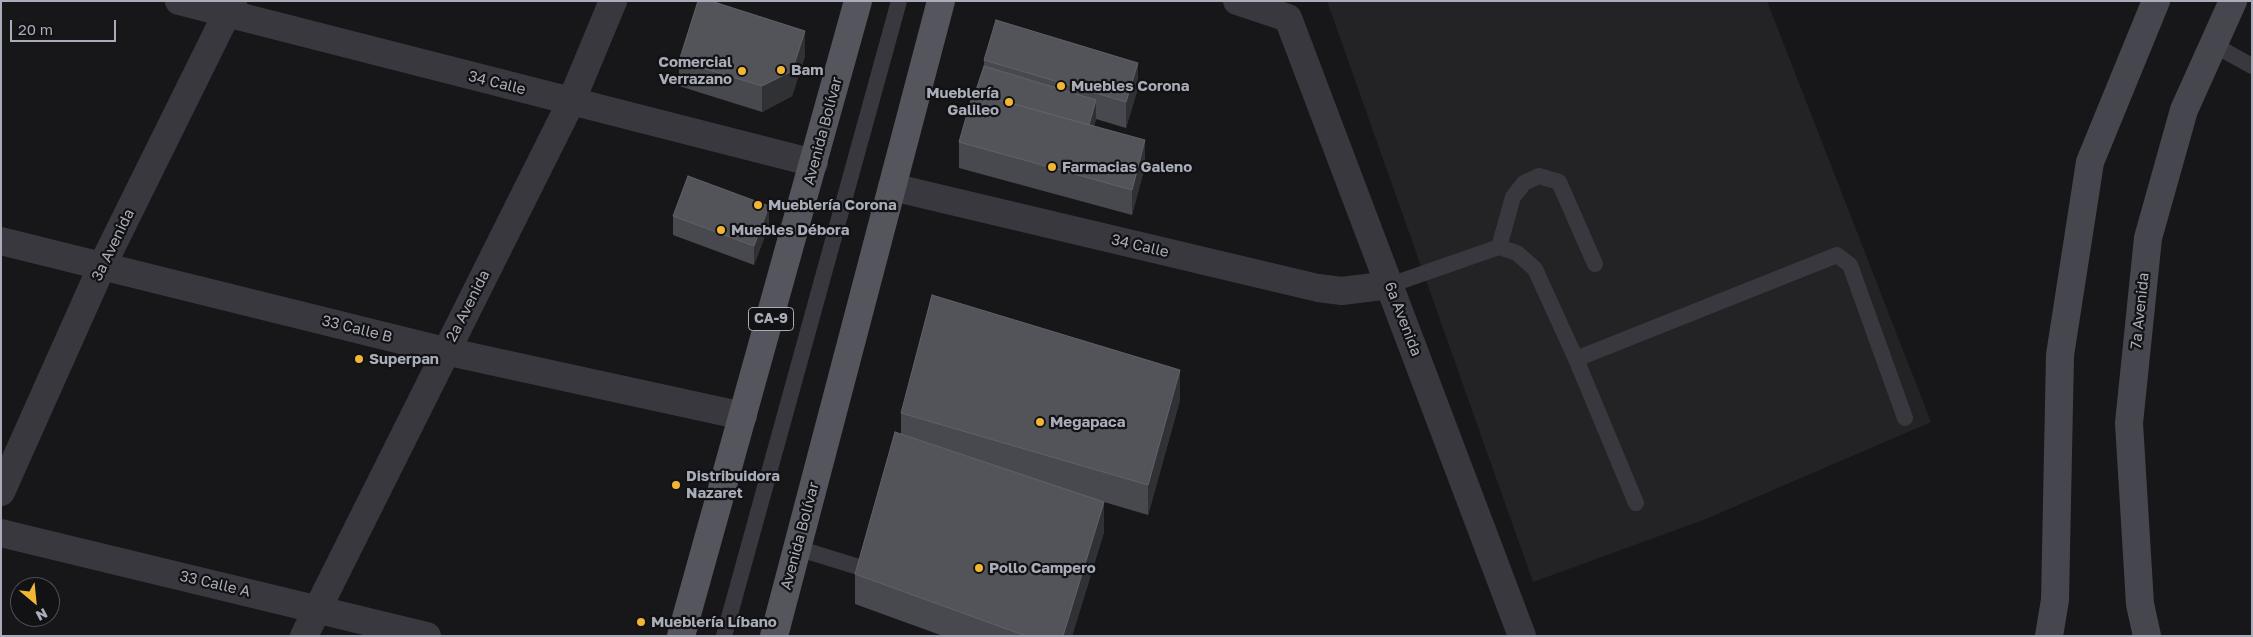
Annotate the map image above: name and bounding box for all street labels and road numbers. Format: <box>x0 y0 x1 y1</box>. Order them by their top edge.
street label: 34 Calle <box>466 67 528 99</box>
street label: Avenida Bolívar <box>800 75 846 187</box>
street label: 3a Avenida <box>88 206 138 284</box>
street label: 34 Calle <box>1109 231 1171 261</box>
street label: 2a Avenida <box>442 267 494 345</box>
street label: 7a Avenida <box>2127 272 2153 350</box>
street label: 6a Avenida <box>1381 279 1425 359</box>
road number: CA-9 <box>748 308 794 330</box>
street label: 33 Calle B <box>320 312 394 346</box>
street label: Avenida Bolívar <box>777 480 823 592</box>
street label: 33 Calle A <box>178 567 252 601</box>

